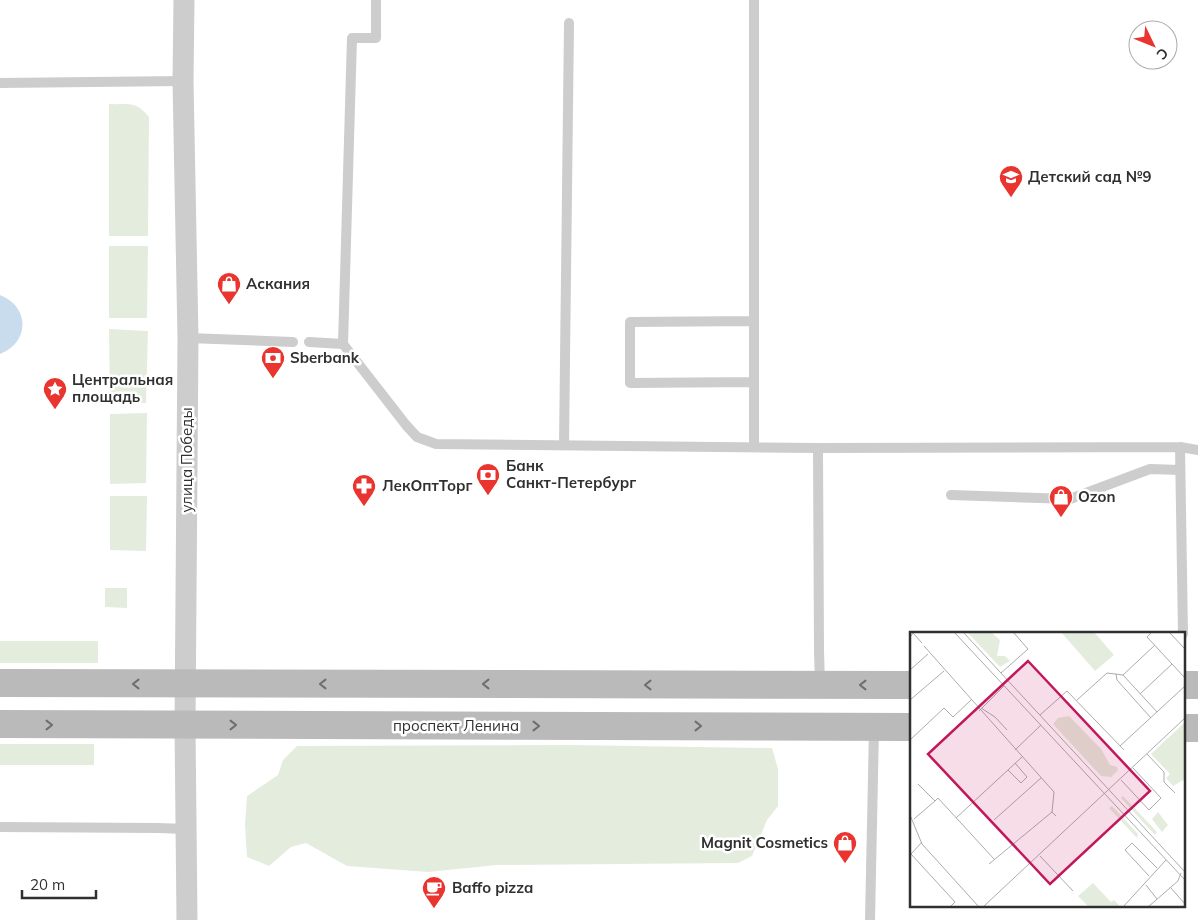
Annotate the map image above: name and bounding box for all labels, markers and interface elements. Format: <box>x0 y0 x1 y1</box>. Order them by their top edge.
north arrow <box>1128 20 1178 70</box>
text: С <box>1153 44 1172 64</box>
school or university icon: Детский сад №9 <box>998 164 1024 198</box>
place label: Детский сад №9 <box>1028 167 1151 186</box>
shop icon: Аскания <box>216 271 242 305</box>
place label: Аскания <box>246 274 310 293</box>
bank icon: Sberbank <box>260 345 286 379</box>
place label: Sberbank <box>290 348 360 367</box>
place label: Центральная площадь <box>72 370 173 406</box>
place icon: Центральная площадь <box>42 376 68 410</box>
street label: улица Победы <box>177 407 196 513</box>
place label: Банк Санкт-Петербург <box>506 456 636 492</box>
bank icon: Банк Санкт-Петербург <box>475 462 501 496</box>
pharmacy icon: ЛекОптТорг <box>351 473 377 507</box>
place label: ЛекОптТорг <box>382 476 473 495</box>
shop icon: Ozon <box>1048 484 1074 518</box>
place label: Ozon <box>1078 487 1115 506</box>
inset map <box>910 632 1186 908</box>
one-way arrow <box>132 679 140 689</box>
one-way arrow <box>319 679 326 689</box>
one-way arrow <box>481 679 489 689</box>
one-way arrow <box>644 680 652 690</box>
one-way arrow <box>859 680 866 690</box>
street label: проспект Ленина <box>393 716 519 735</box>
one-way arrow <box>45 719 53 730</box>
one-way arrow <box>230 720 238 730</box>
one-way arrow <box>532 721 540 731</box>
one-way arrow <box>695 721 703 731</box>
shop icon: Magnit Cosmetics <box>832 830 858 864</box>
place label: Magnit Cosmetics <box>701 833 828 852</box>
scale bar <box>22 868 96 900</box>
text: 20 m <box>30 875 65 894</box>
cafe icon: Baffo pizza <box>421 875 447 909</box>
place label: Baffo pizza <box>452 878 533 897</box>

